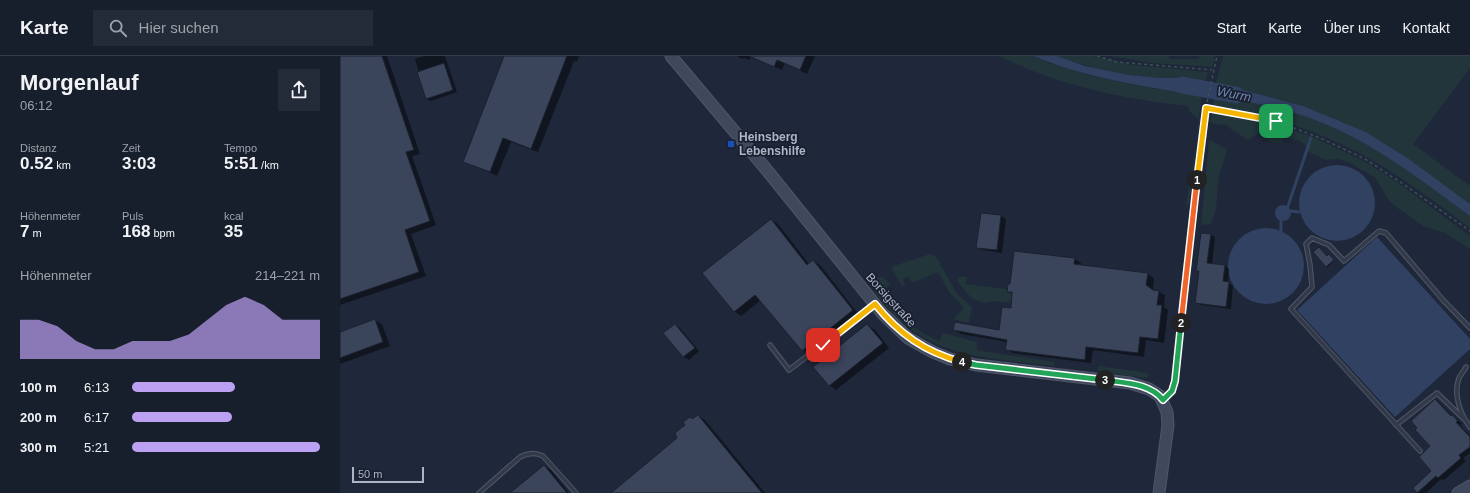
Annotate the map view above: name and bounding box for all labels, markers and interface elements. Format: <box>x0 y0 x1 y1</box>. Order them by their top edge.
search box <box>93 10 373 46</box>
text: Karte <box>20 17 69 38</box>
icon: search <box>107 17 129 39</box>
text: Hier suchen <box>139 19 219 36</box>
text: Start <box>1217 20 1246 36</box>
text: Karte <box>1268 20 1302 36</box>
text: Über uns <box>1324 20 1381 36</box>
text: Kontakt <box>1403 20 1450 36</box>
button: share <box>278 69 320 111</box>
text: Morgenlauf <box>20 70 139 95</box>
water label: Wurm <box>1216 83 1253 105</box>
text: 06:12 <box>20 98 53 113</box>
pin <box>1259 104 1293 138</box>
icon: arrive <box>1265 110 1287 132</box>
place label: Heinsberg Lebenshilfe <box>739 130 806 158</box>
marker: Heinsberg Lebenshilfe <box>726 139 736 149</box>
text: Distanz <box>20 142 57 154</box>
text: Zeit <box>122 142 140 154</box>
text: Tempo <box>224 142 257 154</box>
text: 0.52 <box>20 154 53 173</box>
text: 3:03 <box>122 154 156 173</box>
text: 5:51 <box>224 154 258 173</box>
text: km <box>53 159 71 171</box>
text: /km <box>258 159 279 171</box>
pin: 1 <box>1187 170 1207 190</box>
text: 1 <box>1194 174 1200 186</box>
text: Höhenmeter <box>20 210 81 222</box>
text: Puls <box>122 210 143 222</box>
text: kcal <box>224 210 244 222</box>
text: 7 <box>20 222 29 241</box>
text: 168 <box>122 222 150 241</box>
text: 35 <box>224 222 243 241</box>
text: m <box>29 227 42 239</box>
text: bpm <box>150 227 175 239</box>
text: Höhenmeter <box>20 268 92 283</box>
text: 214–221 m <box>255 268 320 283</box>
street label: Borsigstraße <box>863 270 919 330</box>
pin: 2 <box>1171 313 1191 333</box>
text: 2 <box>1178 317 1184 329</box>
pin <box>806 328 840 362</box>
icon: check <box>812 334 834 356</box>
pin: 4 <box>952 352 972 372</box>
text: 4 <box>959 356 965 368</box>
pin: 3 <box>1095 370 1115 390</box>
text: 3 <box>1102 374 1108 386</box>
text: 100 m <box>20 380 57 395</box>
text: 6:13 <box>84 380 109 395</box>
text: 200 m <box>20 410 57 425</box>
text: 6:17 <box>84 410 109 425</box>
text: 300 m <box>20 440 57 455</box>
text: 5:21 <box>84 440 109 455</box>
scale bar <box>352 465 424 484</box>
text: 50 m <box>358 468 382 480</box>

